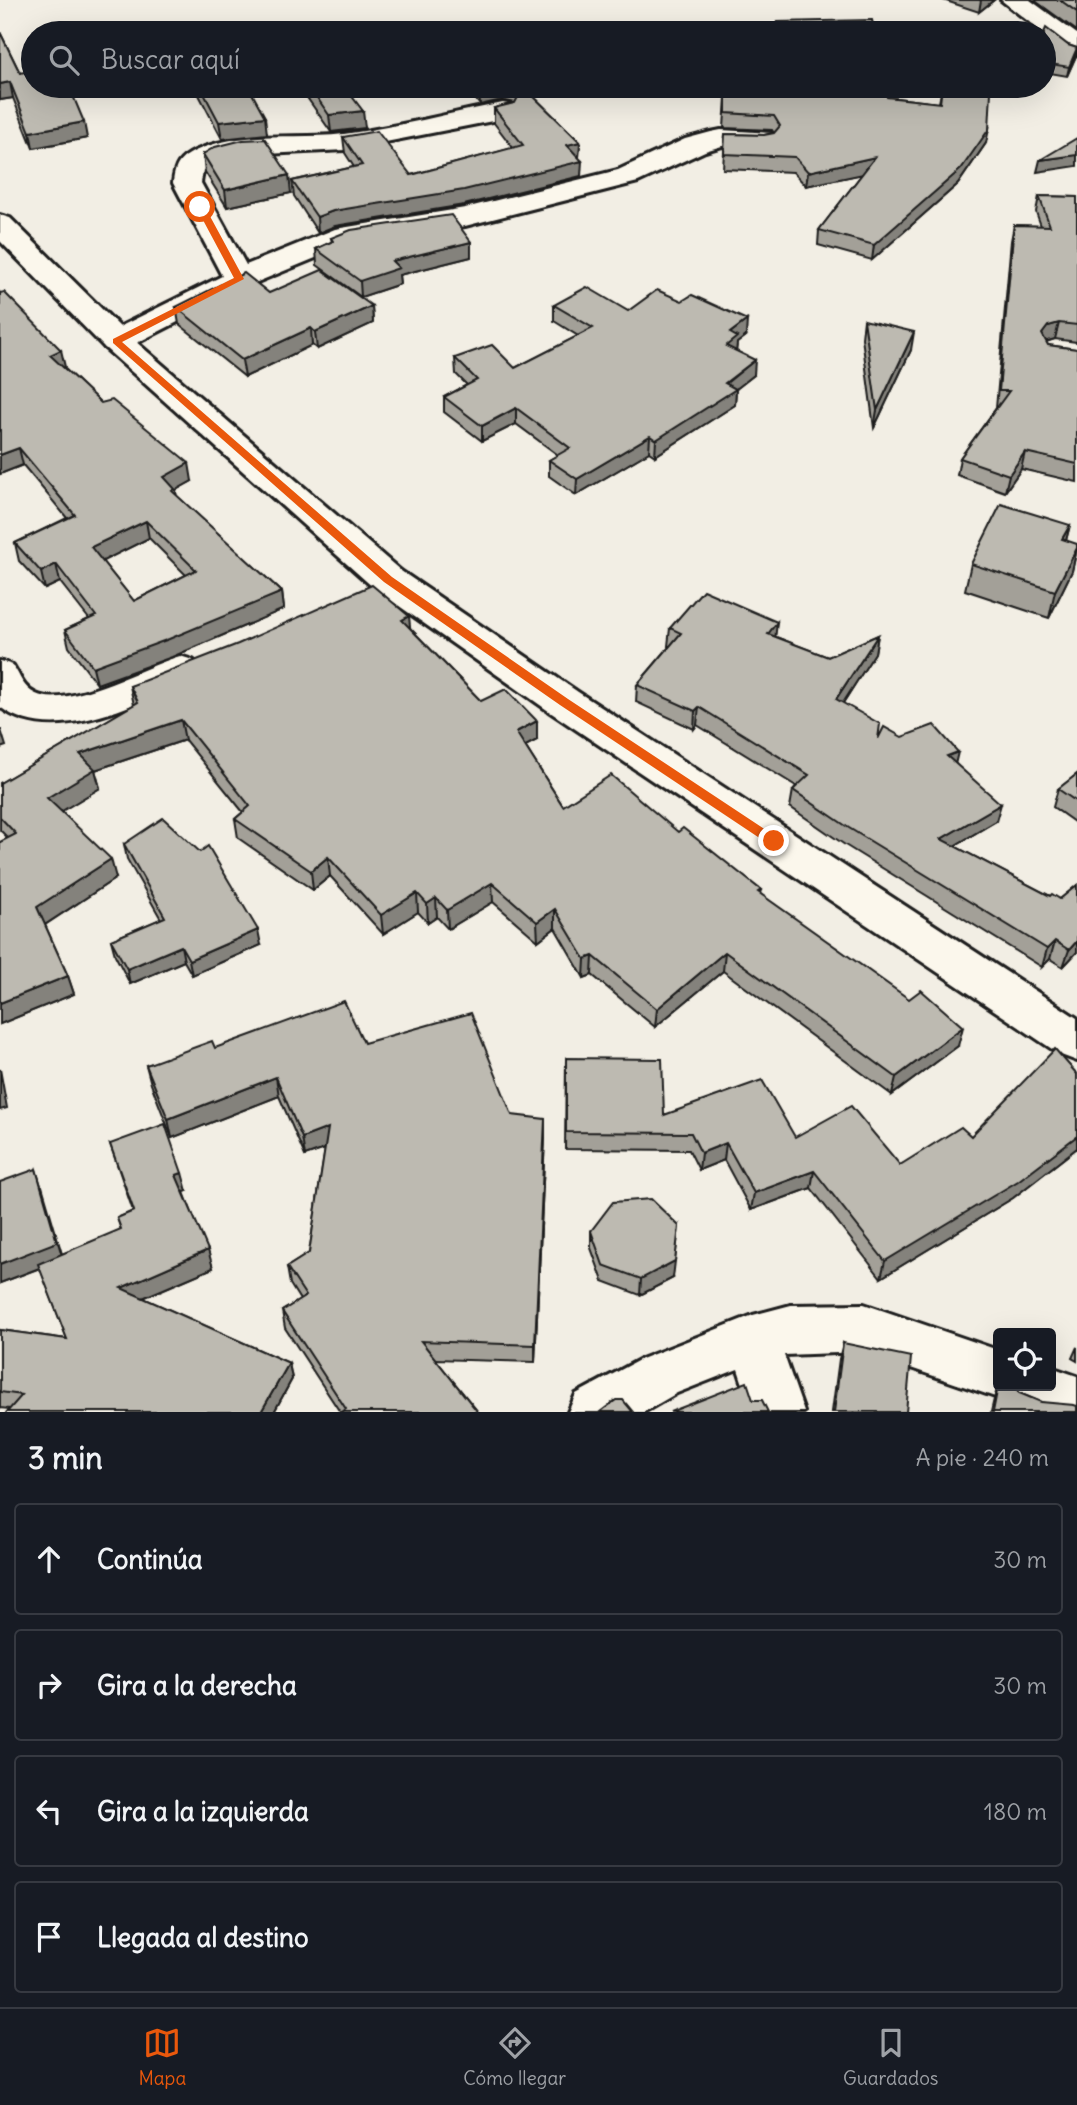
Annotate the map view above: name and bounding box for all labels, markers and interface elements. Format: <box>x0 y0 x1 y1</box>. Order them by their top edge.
search box <box>21 21 1056 98</box>
icon: search <box>45 41 83 79</box>
text: Buscar aquí <box>101 43 240 76</box>
route start <box>184 191 215 222</box>
route end <box>758 825 789 856</box>
map controls <box>993 1328 1056 1391</box>
button: locate <box>993 1328 1056 1391</box>
text: 3 min <box>28 1439 103 1477</box>
text: A pie · 240 m <box>916 1443 1049 1472</box>
icon: ahead <box>30 1540 68 1578</box>
text: Continúa <box>97 1543 203 1576</box>
text: 30 m <box>993 1545 1047 1574</box>
icon: right <box>30 1666 68 1704</box>
text: Gira a la derecha <box>97 1669 297 1702</box>
text: 30 m <box>993 1671 1047 1700</box>
icon: left <box>30 1792 68 1830</box>
text: Gira a la izquierda <box>97 1795 309 1828</box>
text: 180 m <box>984 1797 1047 1826</box>
icon: arrive <box>30 1918 68 1956</box>
text: Llegada al destino <box>97 1921 309 1954</box>
tab: Mapa <box>138 2024 186 2090</box>
tab: Cómo llegar <box>463 2024 566 2090</box>
tab: Guardados <box>843 2024 939 2090</box>

